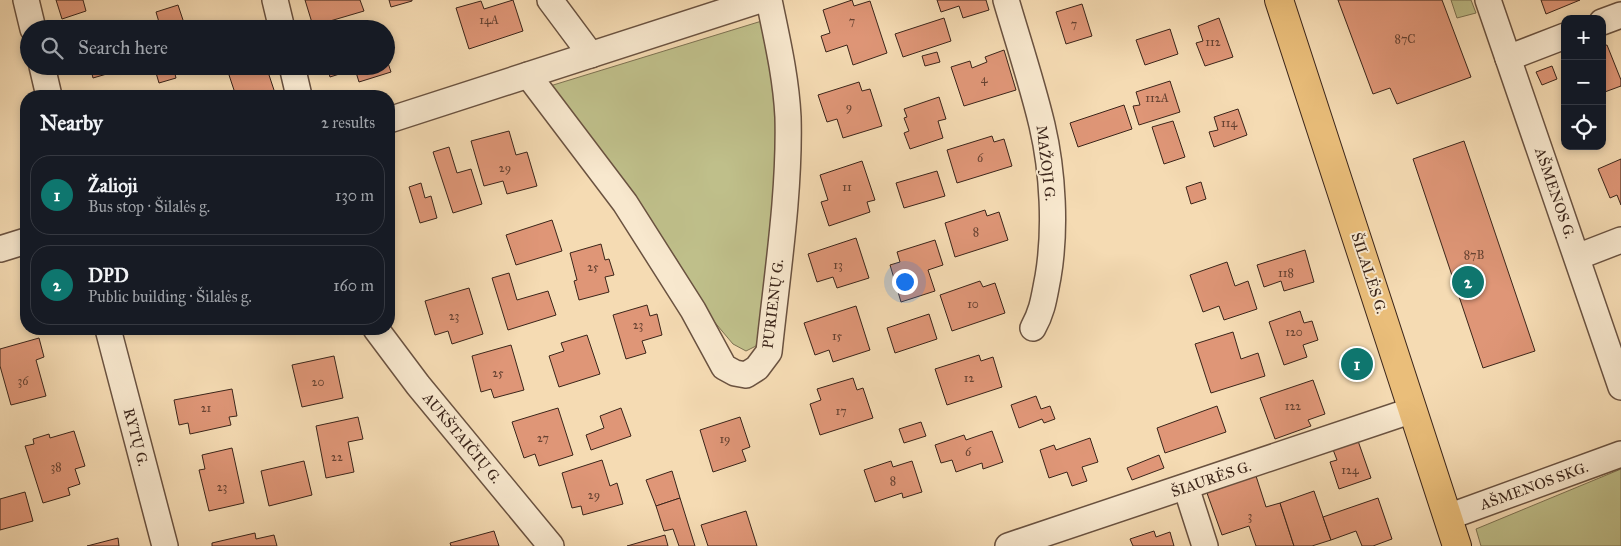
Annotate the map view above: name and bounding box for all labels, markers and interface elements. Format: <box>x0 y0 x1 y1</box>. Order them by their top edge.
house number: 14A <box>479 13 499 27</box>
house number: 7 <box>849 14 855 28</box>
map controls <box>1561 15 1606 150</box>
button: + <box>1561 15 1606 60</box>
house number: 7 <box>1071 17 1077 31</box>
search box <box>20 20 395 75</box>
house number: 87C <box>1395 32 1415 46</box>
icon: search <box>38 34 66 62</box>
house number: 112 <box>1205 35 1221 49</box>
text: Search here <box>78 36 168 59</box>
button: − <box>1561 60 1606 105</box>
house number: 4 <box>981 72 988 86</box>
house number: 112A <box>1145 91 1169 105</box>
house number: 9 <box>846 100 852 114</box>
button: locate <box>1561 105 1606 150</box>
text: Nearby <box>40 110 103 136</box>
text: 2 results <box>321 113 375 132</box>
house number: 114 <box>1221 116 1237 130</box>
street label: MAŽOJI G. <box>1031 124 1061 202</box>
street label: AŠMENOS G. <box>1531 144 1580 241</box>
house number: 6 <box>977 151 984 165</box>
house number: 29 <box>499 161 511 175</box>
text: Žalioji <box>88 174 138 197</box>
house number: 11 <box>842 180 852 194</box>
text: 1 <box>54 186 60 205</box>
text: 130 m <box>335 186 374 205</box>
text: Bus stop · Šilalės g. <box>88 197 210 216</box>
house number: 8 <box>973 225 979 239</box>
street label: ŠILALĖS G. <box>1347 230 1392 316</box>
house number: 87B <box>1464 248 1484 262</box>
street label: PURIENŲ G. <box>759 258 787 350</box>
house number: 13 <box>833 258 843 272</box>
house number: 25 <box>587 260 599 274</box>
pin: 2 <box>1452 263 1484 301</box>
text: DPD <box>88 264 129 287</box>
house number: 118 <box>1278 266 1294 280</box>
your location <box>892 269 918 295</box>
text: 2 <box>53 276 61 295</box>
text: 160 m <box>333 276 374 295</box>
text: Public building · Šilalės g. <box>88 287 252 306</box>
house number: 10 <box>967 297 979 311</box>
house number: 23 <box>449 309 460 323</box>
house number: 23 <box>633 318 644 332</box>
house number: 120 <box>1285 325 1303 339</box>
house number: 15 <box>832 329 843 343</box>
pin: 1 <box>1341 345 1373 383</box>
house number: 25 <box>492 366 504 380</box>
house number: 12 <box>964 371 974 385</box>
house number: 36 <box>18 374 29 388</box>
house number: 20 <box>312 375 324 389</box>
street label: AUKŠTAIČIŲ G. <box>418 388 506 487</box>
house number: 122 <box>1285 399 1301 413</box>
house number: 21 <box>201 401 212 415</box>
house number: 17 <box>835 404 847 418</box>
street label: RYTŲ G. <box>120 406 152 468</box>
house number: 27 <box>537 431 549 445</box>
house number: 19 <box>719 432 731 446</box>
house number: 6 <box>965 445 972 459</box>
house number: 22 <box>331 450 343 464</box>
street label: ŠIAURĖS G. <box>1168 456 1253 501</box>
street label: AŠMENOS SKG. <box>1476 457 1590 514</box>
house number: 38 <box>50 460 62 474</box>
house number: 124 <box>1341 463 1359 477</box>
house number: 8 <box>890 474 896 488</box>
house number: 23 <box>217 480 228 494</box>
house number: 29 <box>588 488 600 502</box>
house number: 3 <box>1248 509 1253 523</box>

